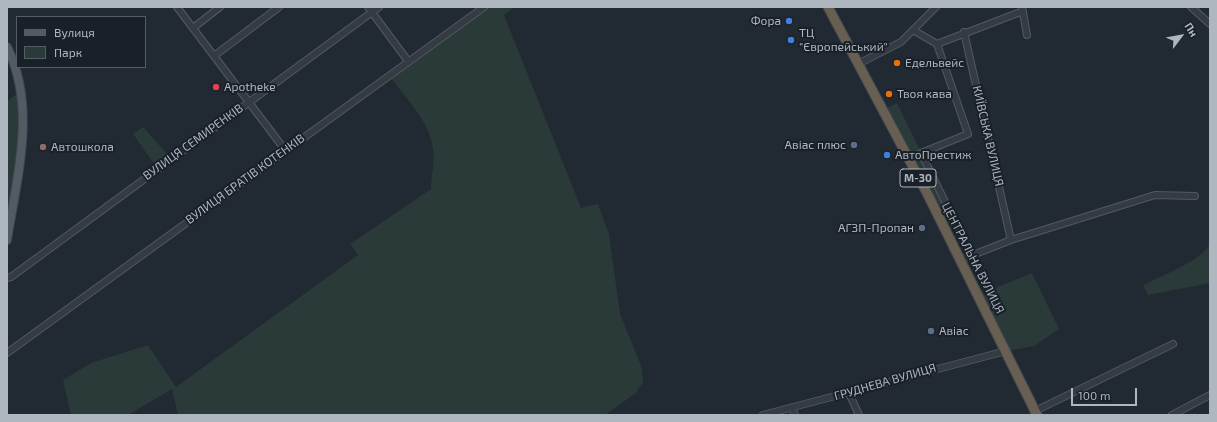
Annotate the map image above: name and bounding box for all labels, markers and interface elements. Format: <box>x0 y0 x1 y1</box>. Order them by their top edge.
place label: Фора <box>751 14 781 28</box>
legend <box>16 16 146 68</box>
marker: Фора <box>784 16 794 26</box>
north arrow <box>1161 16 1201 56</box>
text: Пн <box>1182 20 1201 39</box>
text: Вулиця <box>54 25 95 39</box>
place label: ТЦ "Європейський" <box>799 26 888 54</box>
marker: ТЦ "Європейський" <box>786 35 796 45</box>
text: Парк <box>54 45 82 59</box>
place label: Едельвейс <box>905 56 964 70</box>
marker: Едельвейс <box>892 58 902 68</box>
place label: Apotheke <box>224 80 276 94</box>
marker: Apotheke <box>211 82 221 92</box>
street label: КИЇВСЬКА ВУЛИЦЯ <box>969 84 1007 188</box>
place label: Твоя кава <box>897 87 952 101</box>
marker: Твоя кава <box>884 89 894 99</box>
street label: ВУЛИЦЯ СЕМИРЕНКІВ <box>140 101 246 183</box>
street label: ВУЛИЦЯ БРАТІВ КОТЕНКІВ <box>183 131 307 227</box>
place label: Авіас плюс <box>785 138 846 152</box>
place label: Автошкола <box>51 140 114 154</box>
marker: Авіас плюс <box>849 140 859 150</box>
marker: Автошкола <box>38 142 48 152</box>
place label: АвтоПрестиж <box>895 148 971 162</box>
marker: АвтоПрестиж <box>882 150 892 160</box>
road number: М-30 <box>900 169 936 187</box>
street label: ЦЕНТРАЛЬНА ВУЛИЦЯ <box>939 200 1007 316</box>
place label: АГЗП-Пропан <box>838 221 914 235</box>
marker: АГЗП-Пропан <box>917 223 927 233</box>
place label: Авіас <box>939 324 969 338</box>
marker: Авіас <box>926 326 936 336</box>
street label: ГРУДНЕВА ВУЛИЦЯ <box>832 361 938 403</box>
scale bar <box>1073 380 1139 406</box>
text: 100 m <box>1078 388 1110 402</box>

